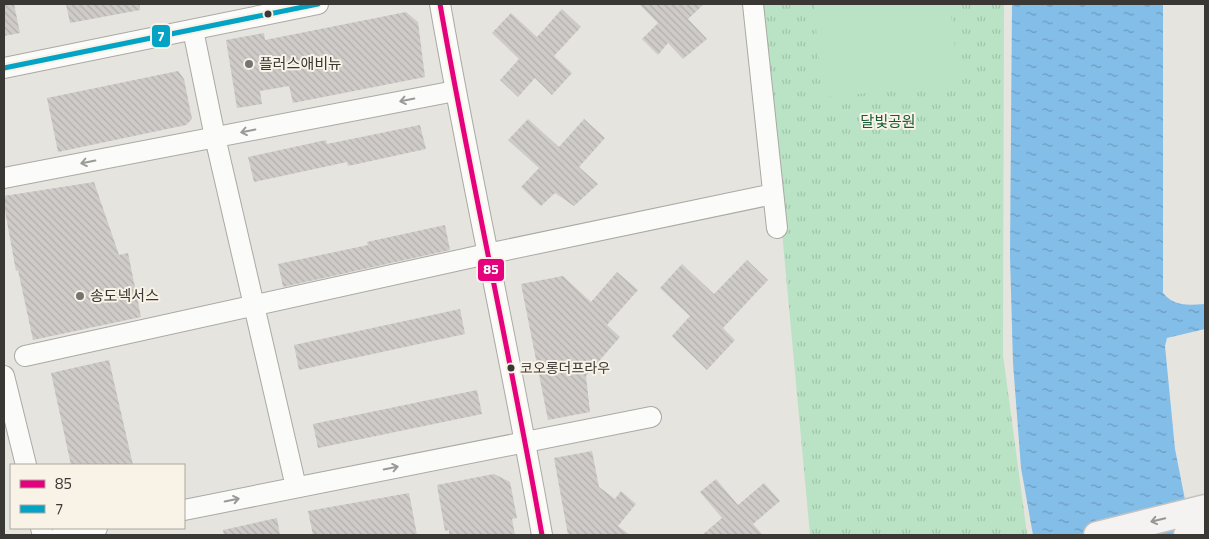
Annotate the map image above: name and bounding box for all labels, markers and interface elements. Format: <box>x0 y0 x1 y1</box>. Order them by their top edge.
unlabelled marker <box>263 9 273 19</box>
line badge: 7 <box>151 24 171 48</box>
text: 7 <box>157 25 165 46</box>
place label: 플러스애비뉴 <box>259 52 342 75</box>
marker: 플러스애비뉴 <box>243 58 255 70</box>
one-way arrow <box>400 95 416 105</box>
park label: 달빛공원 <box>860 110 916 133</box>
one-way arrow <box>240 126 256 136</box>
one-way arrow <box>81 157 97 167</box>
line badge: 85 <box>477 258 505 282</box>
text: 85 <box>483 258 499 279</box>
place label: 송도넥서스 <box>90 284 159 307</box>
marker: 송도넥서스 <box>74 290 86 302</box>
place label: 코오롱더프라우 <box>520 357 610 378</box>
marker: 코오롱더프라우 <box>506 363 516 373</box>
one-way arrow <box>382 463 398 472</box>
legend <box>10 464 185 529</box>
text: 85 <box>55 472 72 495</box>
one-way arrow <box>223 495 239 504</box>
text: 7 <box>55 497 63 520</box>
one-way arrow <box>1150 516 1166 525</box>

